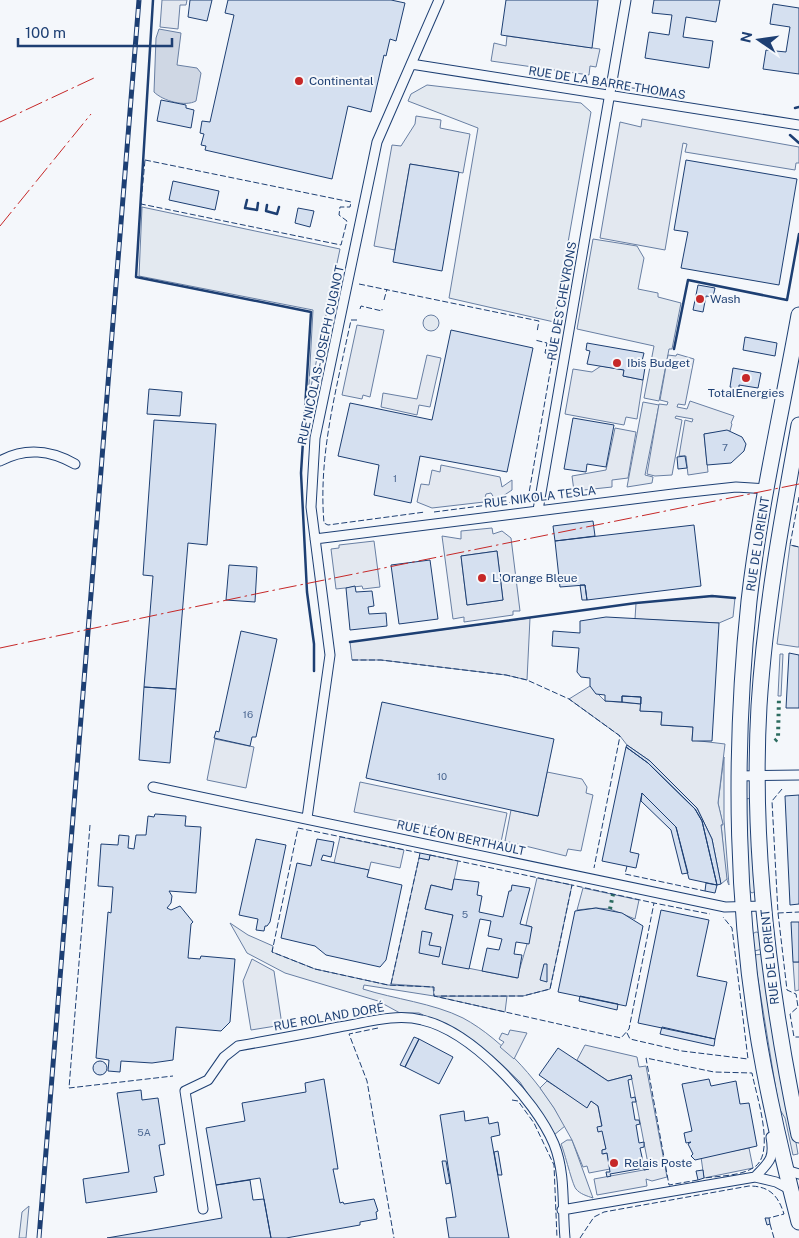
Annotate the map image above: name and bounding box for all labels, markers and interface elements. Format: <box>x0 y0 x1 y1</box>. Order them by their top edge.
scale bar <box>18 15 171 47</box>
north arrow <box>734 15 784 65</box>
text: 100 m <box>25 24 66 41</box>
text: N <box>737 30 755 44</box>
street label: RUE DE LA BARRE-THOMAS <box>527 64 687 102</box>
place label: Continental <box>309 74 374 88</box>
marker: Continental <box>293 75 305 87</box>
street label: RUE DES CHEVRONS <box>545 241 579 361</box>
street label: RUE NICOLAS-JOSEPH CUGNOT <box>295 264 347 446</box>
place label: Wash <box>710 292 741 306</box>
marker: Wash <box>694 293 706 305</box>
place label: Ibis Budget <box>627 356 690 370</box>
marker: Ibis Budget <box>611 357 623 369</box>
marker: TotalEnergies <box>740 372 752 384</box>
place label: TotalEnergies <box>708 386 784 400</box>
house number: 7 <box>722 441 728 453</box>
house number: 1 <box>393 472 397 484</box>
street label: RUE NIKOLA TESLA <box>483 483 597 511</box>
street label: RUE DE LORIENT <box>744 495 772 593</box>
place label: L'Orange Bleue <box>492 571 578 585</box>
marker: L'Orange Bleue <box>476 572 488 584</box>
house number: 16 <box>243 708 253 720</box>
house number: 10 <box>437 770 447 782</box>
street label: RUE LÉON BERTHAULT <box>395 818 527 858</box>
house number: 5 <box>462 908 468 920</box>
street label: RUE DE LORIENT <box>758 909 782 1005</box>
street label: RUE ROLAND DORÉ <box>273 1000 385 1034</box>
house number: 5A <box>137 1126 151 1138</box>
place label: Relais Poste <box>624 1156 693 1170</box>
marker: Relais Poste <box>608 1157 620 1169</box>

